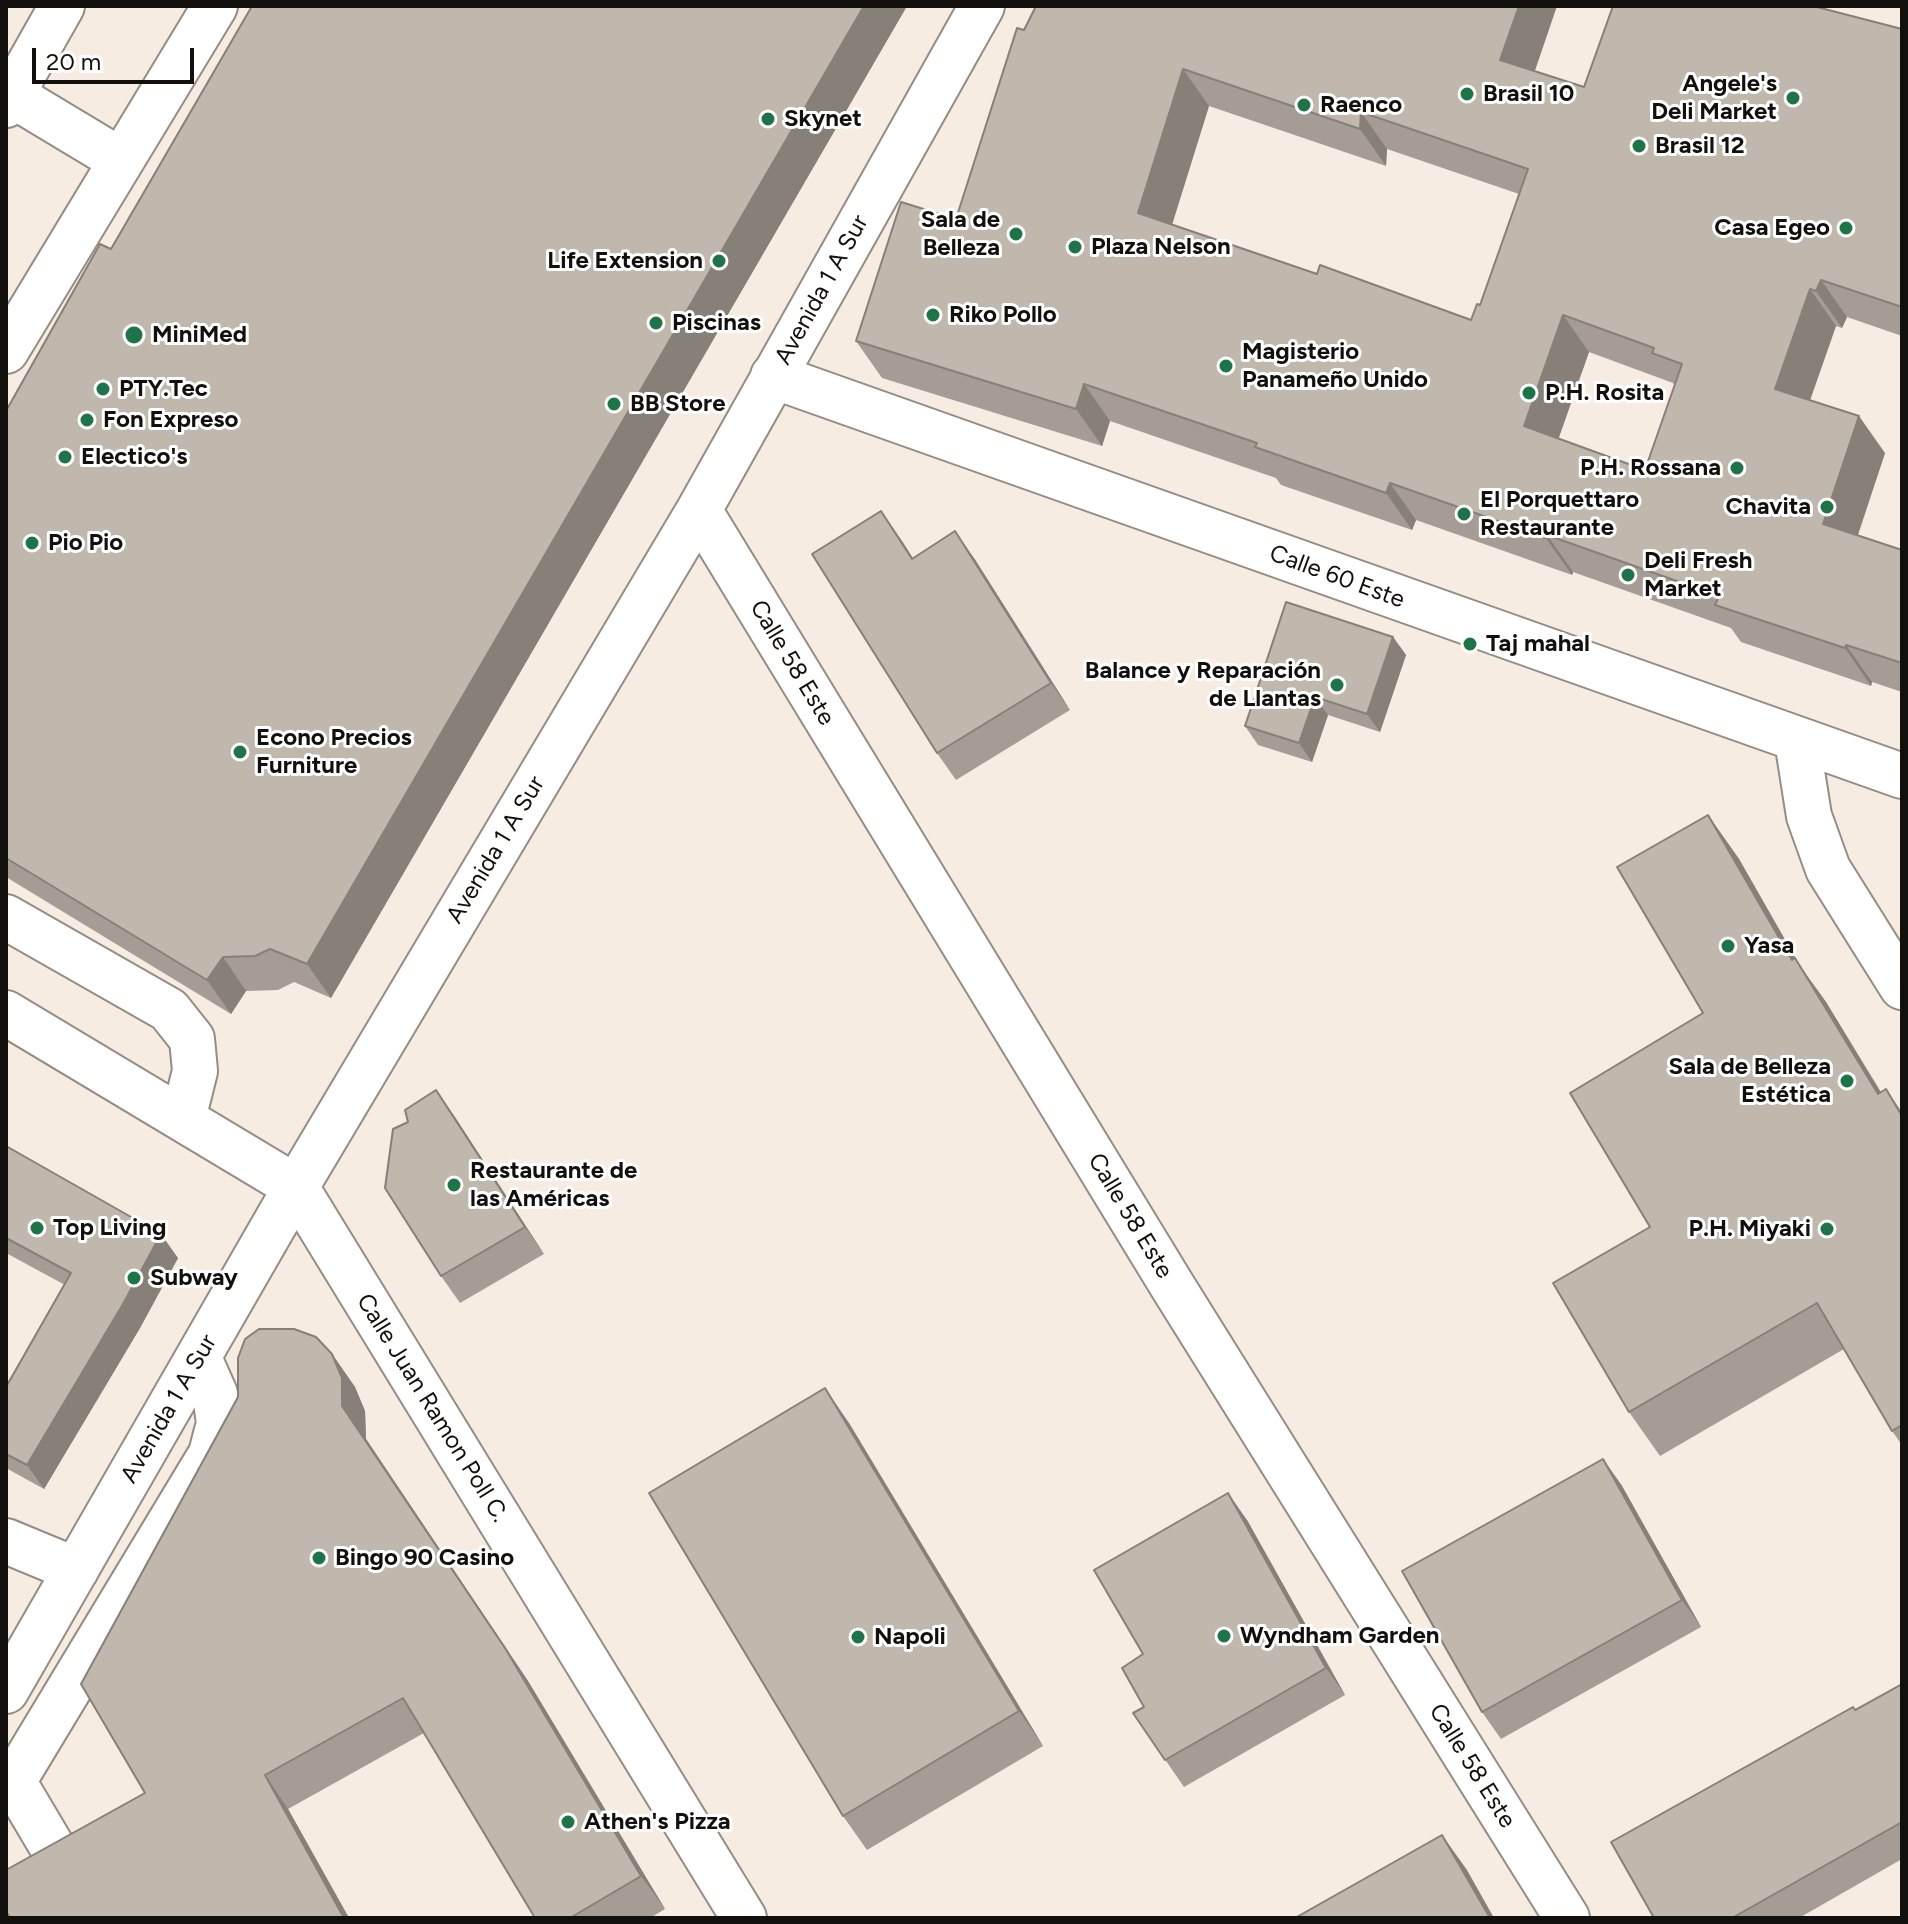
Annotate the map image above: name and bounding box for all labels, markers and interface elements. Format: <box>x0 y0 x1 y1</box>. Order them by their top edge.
scale bar <box>36 32 198 82</box>
text: 20 m <box>46 47 101 76</box>
place label: Angele's Deli Market <box>1651 70 1777 126</box>
place label: Brasil 10 <box>1483 80 1574 108</box>
marker: Brasil 10 <box>1458 85 1476 103</box>
marker: Angele's Deli Market <box>1784 89 1802 107</box>
place label: Raenco <box>1320 91 1402 119</box>
marker: Raenco <box>1295 96 1313 114</box>
place label: Skynet <box>784 105 862 133</box>
marker: Skynet <box>759 110 777 128</box>
place label: Brasil 12 <box>1655 132 1745 160</box>
marker: Brasil 12 <box>1630 137 1648 155</box>
place label: Sala de Belleza <box>921 206 1000 262</box>
street label: Avenida 1 A Sur <box>769 210 875 370</box>
place label: Casa Egeo <box>1714 214 1830 242</box>
marker: Casa Egeo <box>1837 219 1855 237</box>
marker: Sala de Belleza <box>1007 225 1025 243</box>
place label: Plaza Nelson <box>1091 233 1231 261</box>
marker: Plaza Nelson <box>1066 238 1084 256</box>
place label: Life Extension <box>547 247 703 275</box>
marker: Life Extension <box>710 252 728 270</box>
place label: Riko Pollo <box>949 301 1057 329</box>
marker: Riko Pollo <box>924 306 942 324</box>
place label: Piscinas <box>672 309 761 337</box>
marker: Piscinas <box>647 314 665 332</box>
place label: MiniMed <box>152 321 247 349</box>
marker: MiniMed <box>123 324 145 346</box>
place label: Magisterio Panameño Unido <box>1242 338 1428 394</box>
marker: Magisterio Panameño Unido <box>1217 357 1235 375</box>
place label: PTY.Tec <box>119 375 208 403</box>
place label: P.H. Rosita <box>1545 379 1664 407</box>
marker: PTY.Tec <box>94 380 112 398</box>
marker: P.H. Rosita <box>1520 384 1538 402</box>
place label: BB Store <box>630 390 725 418</box>
marker: BB Store <box>605 395 623 413</box>
place label: Fon Expreso <box>103 406 238 434</box>
marker: Fon Expreso <box>78 411 96 429</box>
place label: Electico's <box>81 443 187 471</box>
marker: Electico's <box>56 448 74 466</box>
place label: P.H. Rossana <box>1580 454 1721 482</box>
marker: P.H. Rossana <box>1728 459 1746 477</box>
place label: El Porquettaro Restaurante <box>1480 486 1639 542</box>
place label: Chavita <box>1726 493 1811 521</box>
marker: Chavita <box>1818 498 1836 516</box>
marker: El Porquettaro Restaurante <box>1455 505 1473 523</box>
place label: Pio Pio <box>48 529 123 557</box>
marker: Pio Pio <box>23 534 41 552</box>
street label: Calle 60 Este <box>1266 539 1408 615</box>
place label: Deli Fresh Market <box>1644 547 1752 603</box>
marker: Deli Fresh Market <box>1619 566 1637 584</box>
street label: Calle 58 Este <box>743 595 841 731</box>
place label: Taj mahal <box>1486 630 1590 658</box>
marker: Taj mahal <box>1461 635 1479 653</box>
place label: Balance y Reparación de Llantas <box>1085 657 1321 713</box>
marker: Balance y Reparación de Llantas <box>1328 676 1346 694</box>
place label: Econo Precios Furniture <box>256 724 412 780</box>
marker: Econo Precios Furniture <box>231 743 249 761</box>
street label: Avenida 1 A Sur <box>441 771 551 929</box>
place label: Yasa <box>1744 932 1794 960</box>
marker: Yasa <box>1719 937 1737 955</box>
place label: Sala de Belleza Estética <box>1669 1053 1831 1109</box>
marker: Sala de Belleza Estética <box>1838 1072 1856 1090</box>
street label: Calle 58 Este <box>1081 1148 1179 1284</box>
place label: Restaurante de las Américas <box>470 1157 637 1213</box>
marker: Restaurante de las Américas <box>445 1176 463 1194</box>
place label: Top Living <box>53 1214 166 1242</box>
place label: P.H. Miyaki <box>1689 1215 1811 1243</box>
marker: Top Living <box>28 1219 46 1237</box>
marker: P.H. Miyaki <box>1818 1220 1836 1238</box>
place label: Subway <box>150 1264 238 1292</box>
marker: Subway <box>125 1269 143 1287</box>
street label: Calle Juan Ramon Poll C. <box>350 1289 514 1527</box>
street label: Avenida 1 A Sur <box>115 1330 223 1488</box>
place label: Bingo 90 Casino <box>335 1544 514 1572</box>
marker: Bingo 90 Casino <box>310 1549 328 1567</box>
place label: Wyndham Garden <box>1240 1622 1439 1650</box>
place label: Napoli <box>874 1623 946 1651</box>
marker: Wyndham Garden <box>1215 1627 1233 1645</box>
marker: Napoli <box>849 1628 867 1646</box>
street label: Calle 58 Este <box>1422 1699 1522 1833</box>
place label: Athen's Pizza <box>584 1808 731 1836</box>
marker: Athen's Pizza <box>559 1813 577 1831</box>

